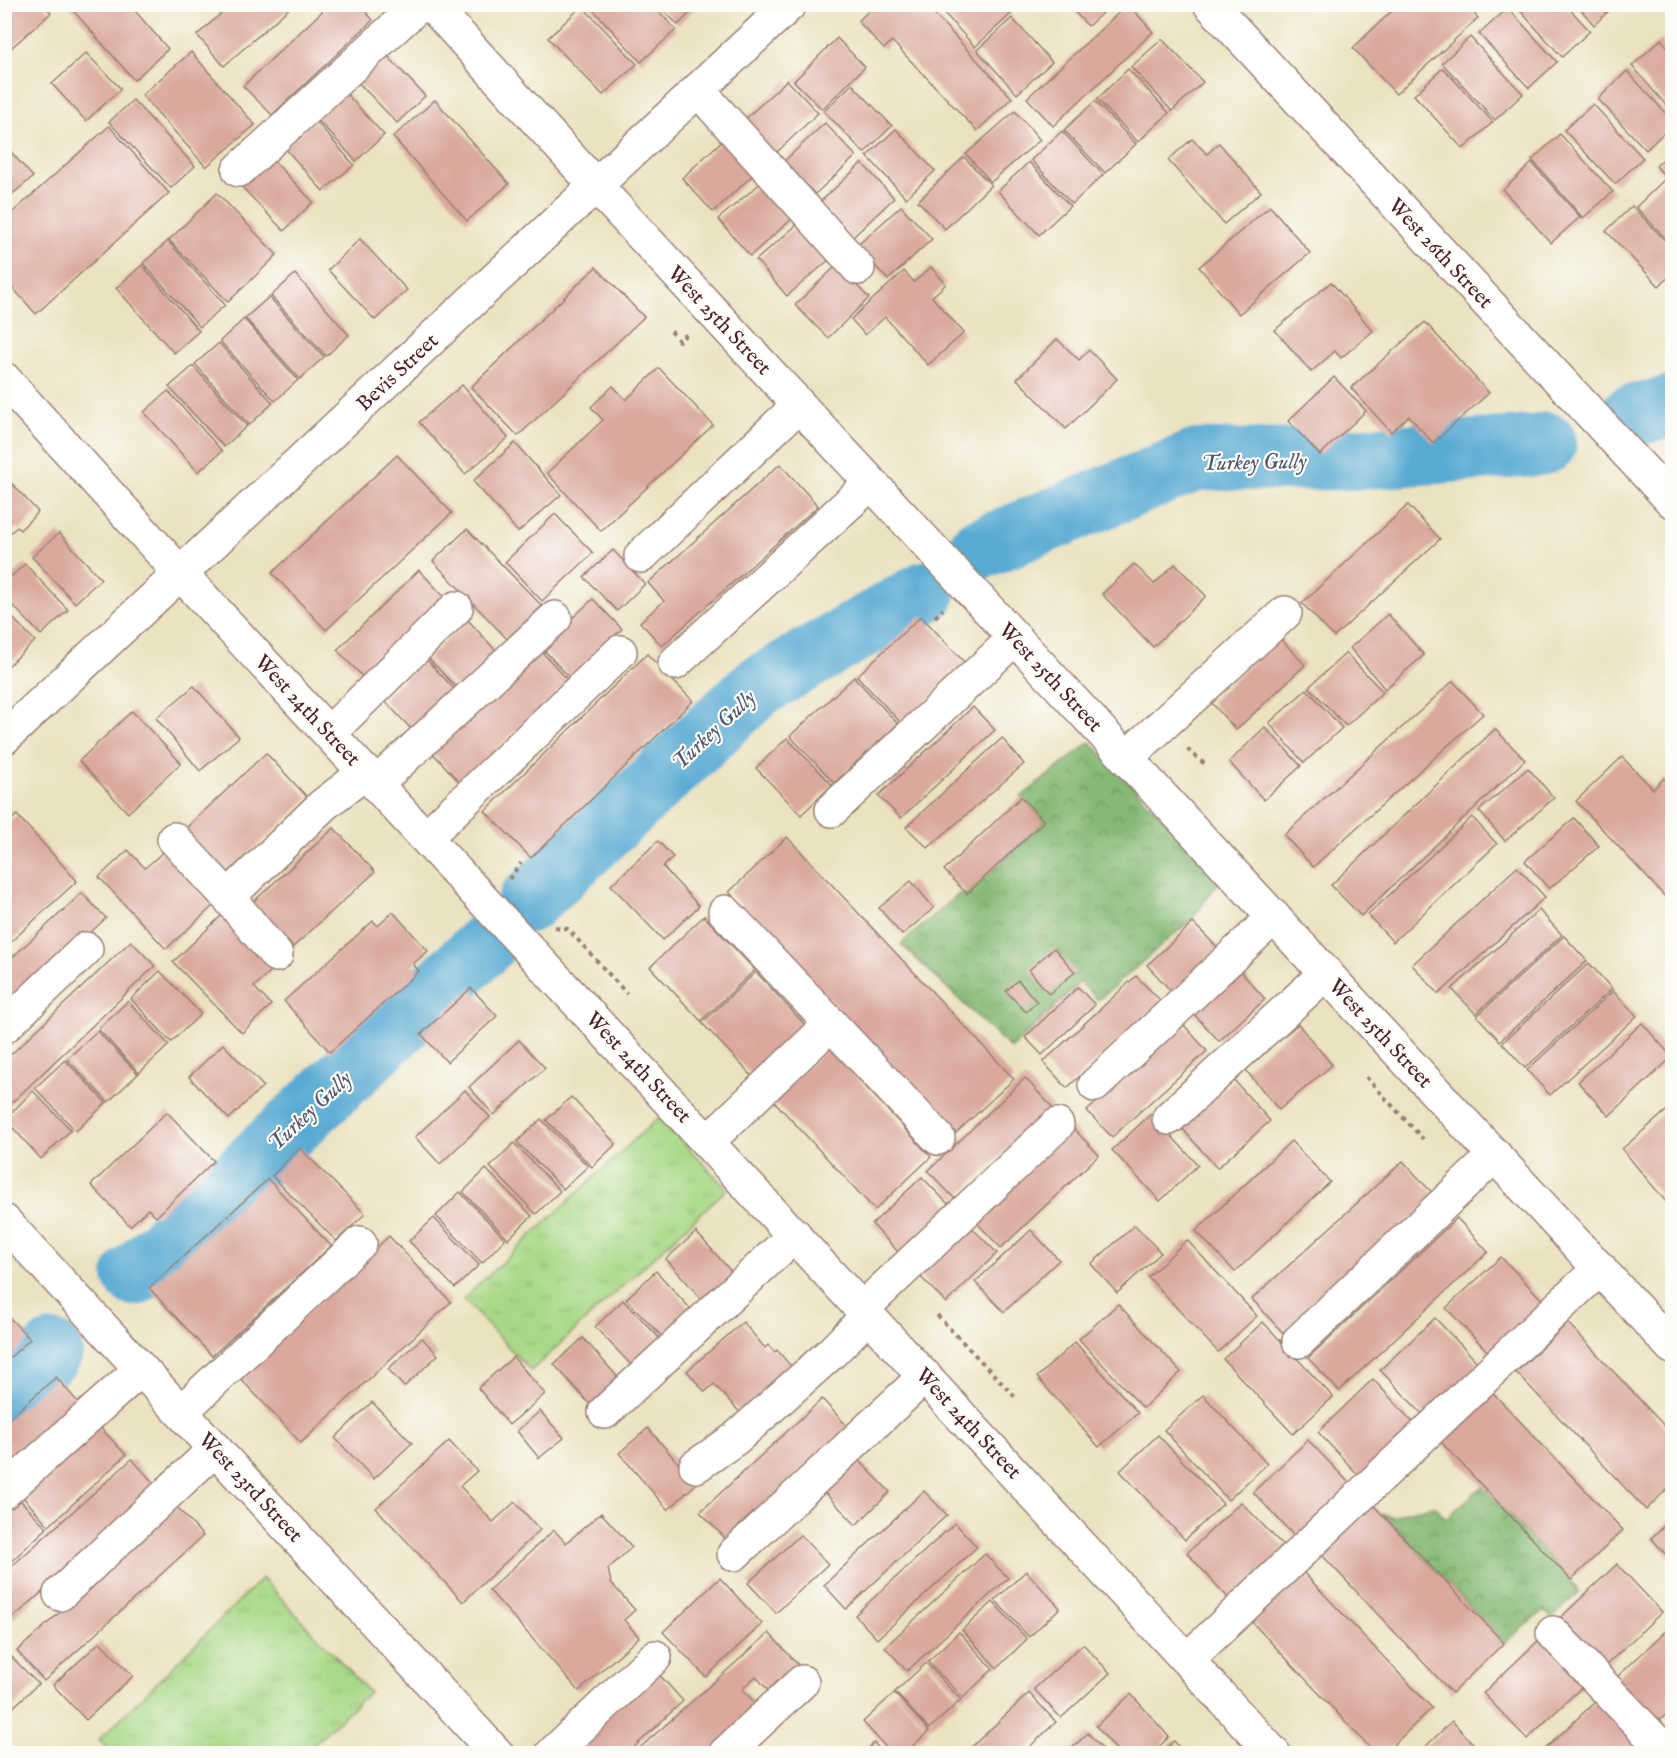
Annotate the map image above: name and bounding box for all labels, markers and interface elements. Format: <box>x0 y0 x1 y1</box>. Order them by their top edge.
street label: West 26th Street <box>1382 193 1498 315</box>
street label: West 25th Street <box>661 261 777 382</box>
street label: Bevis Street <box>351 328 445 418</box>
water label: Turkey Gully <box>1201 448 1308 478</box>
street label: West 25th Street <box>992 618 1108 739</box>
street label: West 24th Street <box>248 649 366 773</box>
water label: Turkey Gully <box>666 684 763 777</box>
street label: West 25th Street <box>1322 974 1438 1095</box>
street label: West 24th Street <box>579 1006 697 1130</box>
water label: Turkey Gully <box>262 1065 359 1158</box>
street label: West 24th Street <box>909 1362 1027 1486</box>
street label: West 23rd Street <box>192 1427 308 1549</box>

